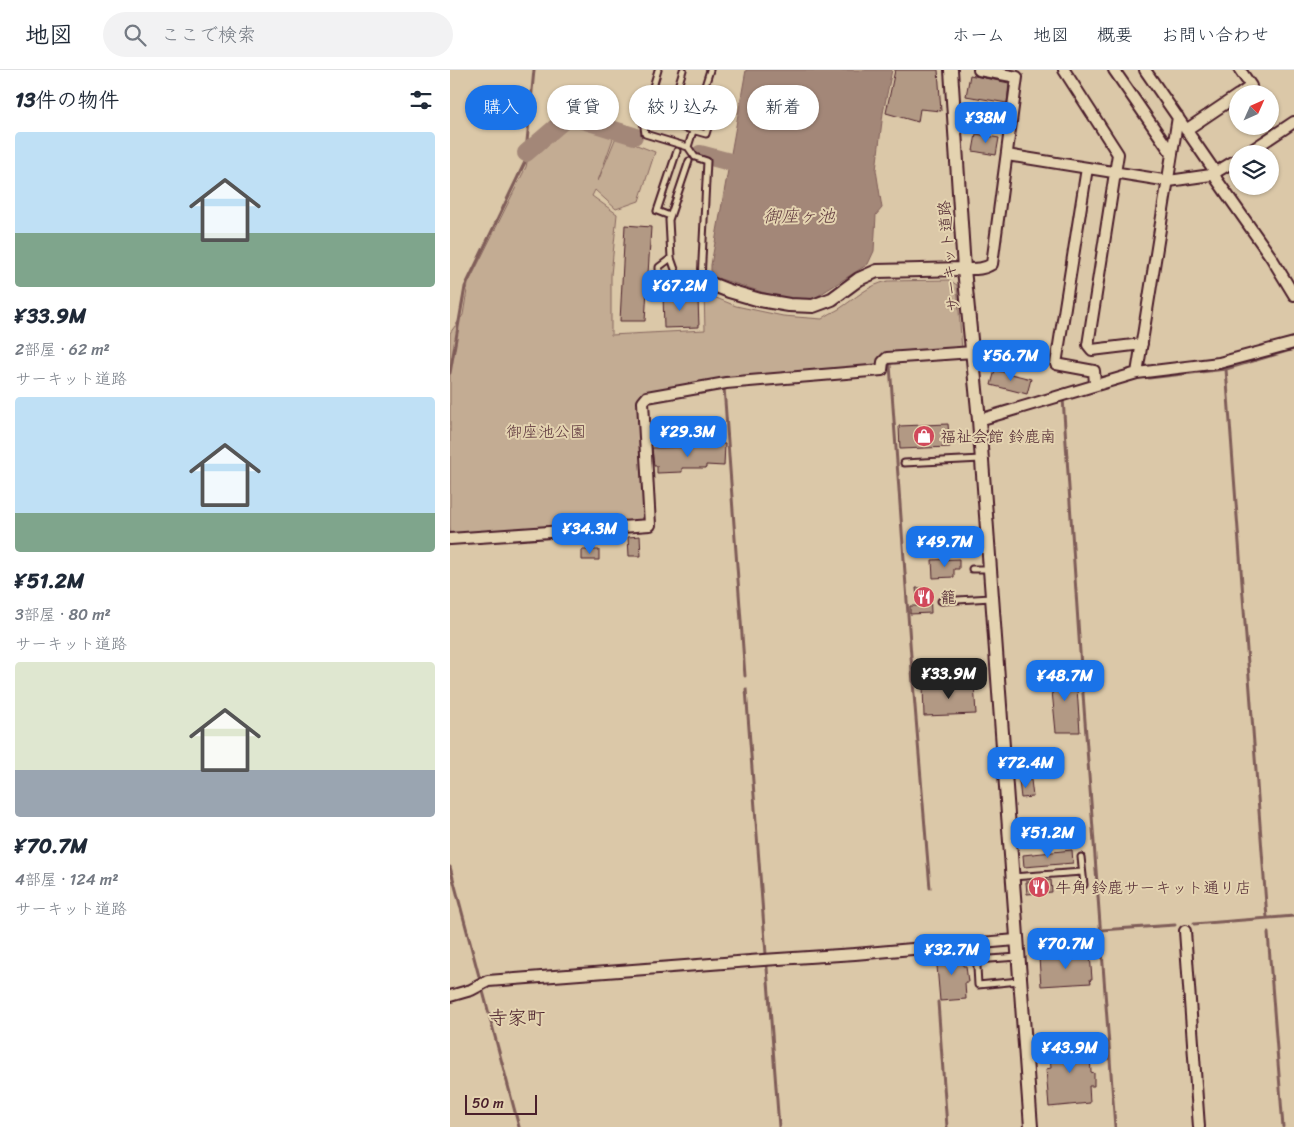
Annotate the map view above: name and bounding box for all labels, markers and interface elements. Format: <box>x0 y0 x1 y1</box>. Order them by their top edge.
search box <box>103 12 453 57</box>
text: 地図 <box>25 14 73 56</box>
text: ここで検索 <box>161 18 256 51</box>
text: ホーム <box>952 19 1005 51</box>
text: 地図 <box>1033 19 1069 51</box>
text: 概要 <box>1097 19 1133 51</box>
text: お問い合わせ <box>1161 19 1269 51</box>
icon: search <box>121 21 149 49</box>
text: 13件の物件 <box>15 81 120 119</box>
chip: 購入 <box>465 85 537 130</box>
chip: 賃貸 <box>547 85 619 130</box>
chip: 絞り込み <box>629 85 737 130</box>
chip: 新着 <box>747 85 819 130</box>
north arrow <box>1229 85 1279 135</box>
map controls <box>1229 85 1279 195</box>
icon: filters <box>407 86 435 114</box>
pin: ¥38M <box>956 102 1016 144</box>
text: ¥38M <box>966 103 1006 132</box>
button: layers <box>1229 145 1279 195</box>
icon: home <box>180 165 270 255</box>
street label: サーキット道路 <box>929 199 968 313</box>
water label: 御座ヶ池 <box>763 200 836 232</box>
pin: ¥67.2M <box>639 270 721 312</box>
text: ¥67.2M <box>653 271 707 300</box>
text: ¥33.9M <box>15 297 86 335</box>
text: 2部屋 · 62 m² <box>15 335 110 364</box>
pin: ¥56.7M <box>970 340 1052 382</box>
text: ¥56.7M <box>984 341 1038 370</box>
text: サーキット道路 <box>15 364 127 393</box>
pin: ¥29.3M <box>647 416 729 458</box>
park label: 御座池公園 <box>506 417 586 446</box>
text: ¥29.3M <box>661 417 715 446</box>
place label: 福祉会館 鈴鹿南 <box>940 422 1056 451</box>
shop icon: 福祉会館 鈴鹿南 <box>912 424 936 448</box>
icon: home <box>180 430 270 520</box>
pin: ¥34.3M <box>549 512 631 555</box>
text: ¥34.3M <box>563 514 617 543</box>
pin: ¥49.7M <box>904 526 986 568</box>
text: ¥49.7M <box>917 527 973 556</box>
text: ¥51.2M <box>15 562 84 600</box>
place label: 籠 <box>940 583 956 612</box>
restaurant icon: 籠 <box>912 585 936 609</box>
text: 3部屋 · 80 m² <box>15 600 111 629</box>
text: サーキット道路 <box>15 629 127 658</box>
pin: ¥33.9M <box>908 658 990 700</box>
text: ¥33.9M <box>922 659 976 688</box>
pin: ¥48.7M <box>1024 660 1106 702</box>
text: ¥48.7M <box>1037 661 1093 690</box>
icon: home <box>180 695 270 785</box>
pin: ¥72.4M <box>985 746 1067 789</box>
text: ¥72.4M <box>998 748 1054 777</box>
pin: ¥51.2M <box>1007 816 1089 859</box>
text: ¥51.2M <box>1022 818 1074 847</box>
text: ¥70.7M <box>15 827 87 865</box>
text: 4部屋 · 124 m² <box>15 865 118 894</box>
place label: 牛角 鈴鹿サーキット通り店 <box>1055 873 1251 902</box>
restaurant icon: 牛角 鈴鹿サーキット通り店 <box>1027 875 1051 899</box>
text: サーキット道路 <box>15 894 127 923</box>
pin: ¥70.7M <box>1025 928 1107 970</box>
text: ¥70.7M <box>1038 929 1094 958</box>
pin: ¥32.7M <box>911 934 993 976</box>
text: ¥32.7M <box>925 935 979 964</box>
district label: 寺家町 <box>488 1001 546 1034</box>
pin: ¥43.9M <box>1029 1032 1111 1074</box>
text: ¥43.9M <box>1042 1033 1098 1062</box>
text: 50 m <box>472 1091 504 1116</box>
scale bar <box>465 1092 538 1115</box>

